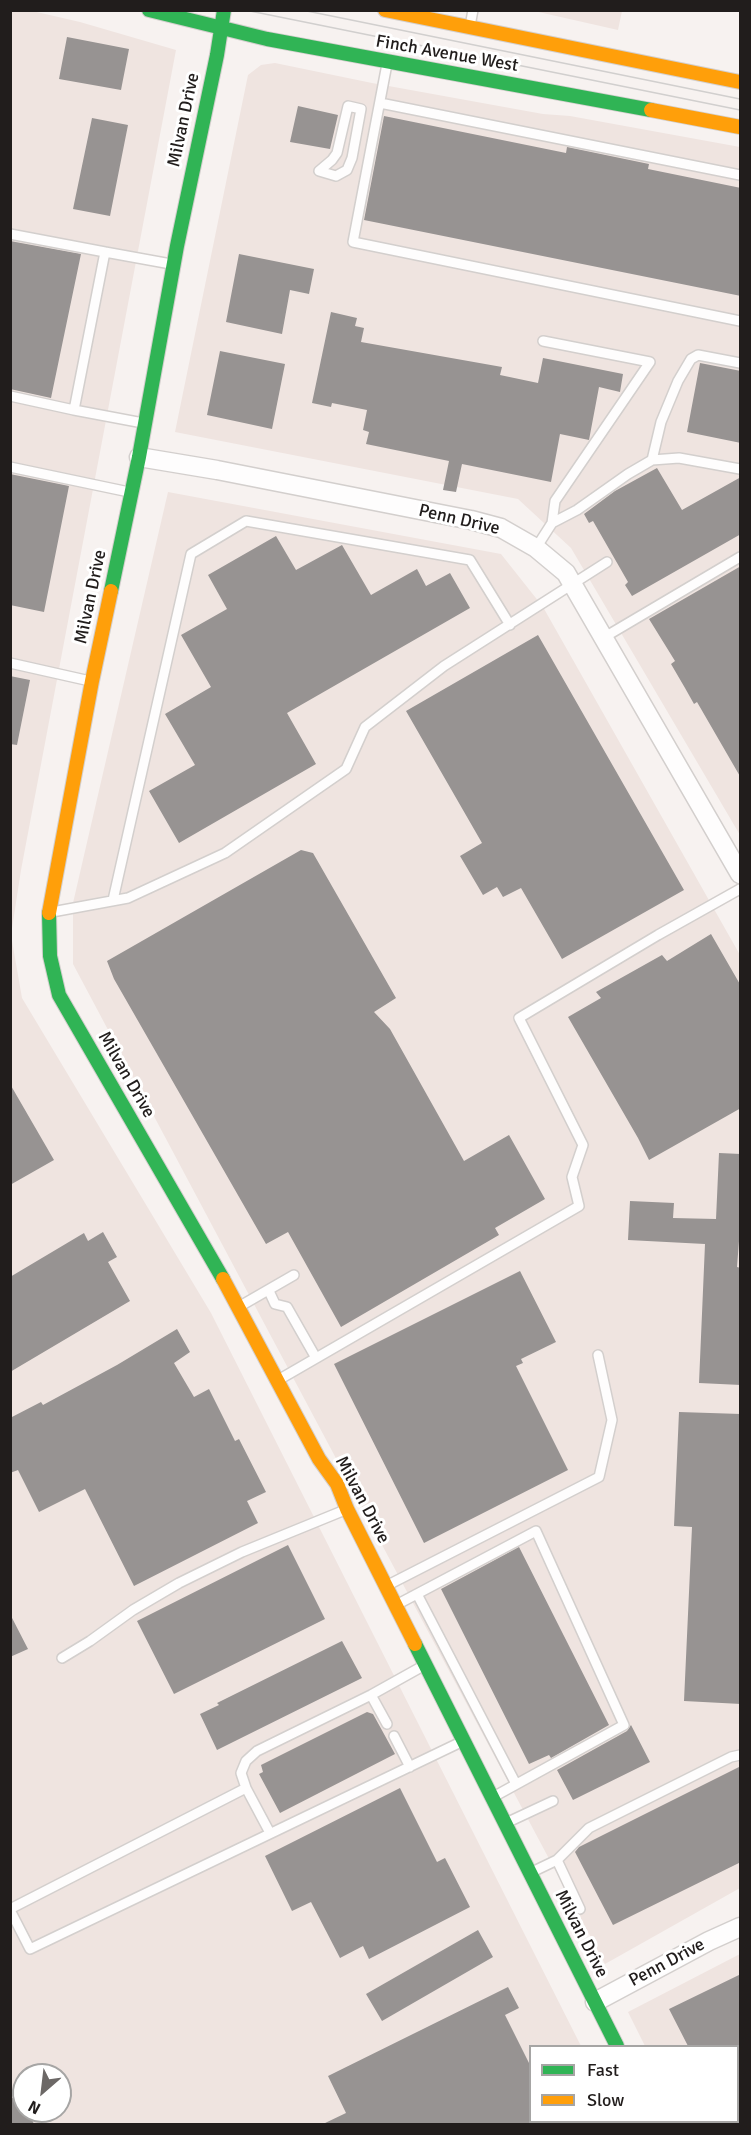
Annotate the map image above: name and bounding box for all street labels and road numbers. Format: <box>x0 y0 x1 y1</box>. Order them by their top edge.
street label: Finch Avenue West <box>374 31 520 77</box>
street label: Milvan Drive <box>163 71 205 169</box>
street label: Penn Drive <box>416 500 502 540</box>
street label: Milvan Drive <box>70 548 112 646</box>
street label: Milvan Drive <box>93 1028 159 1122</box>
street label: Milvan Drive <box>330 1453 394 1547</box>
street label: Milvan Drive <box>550 1886 612 1982</box>
street label: Penn Drive <box>625 1934 709 1992</box>

